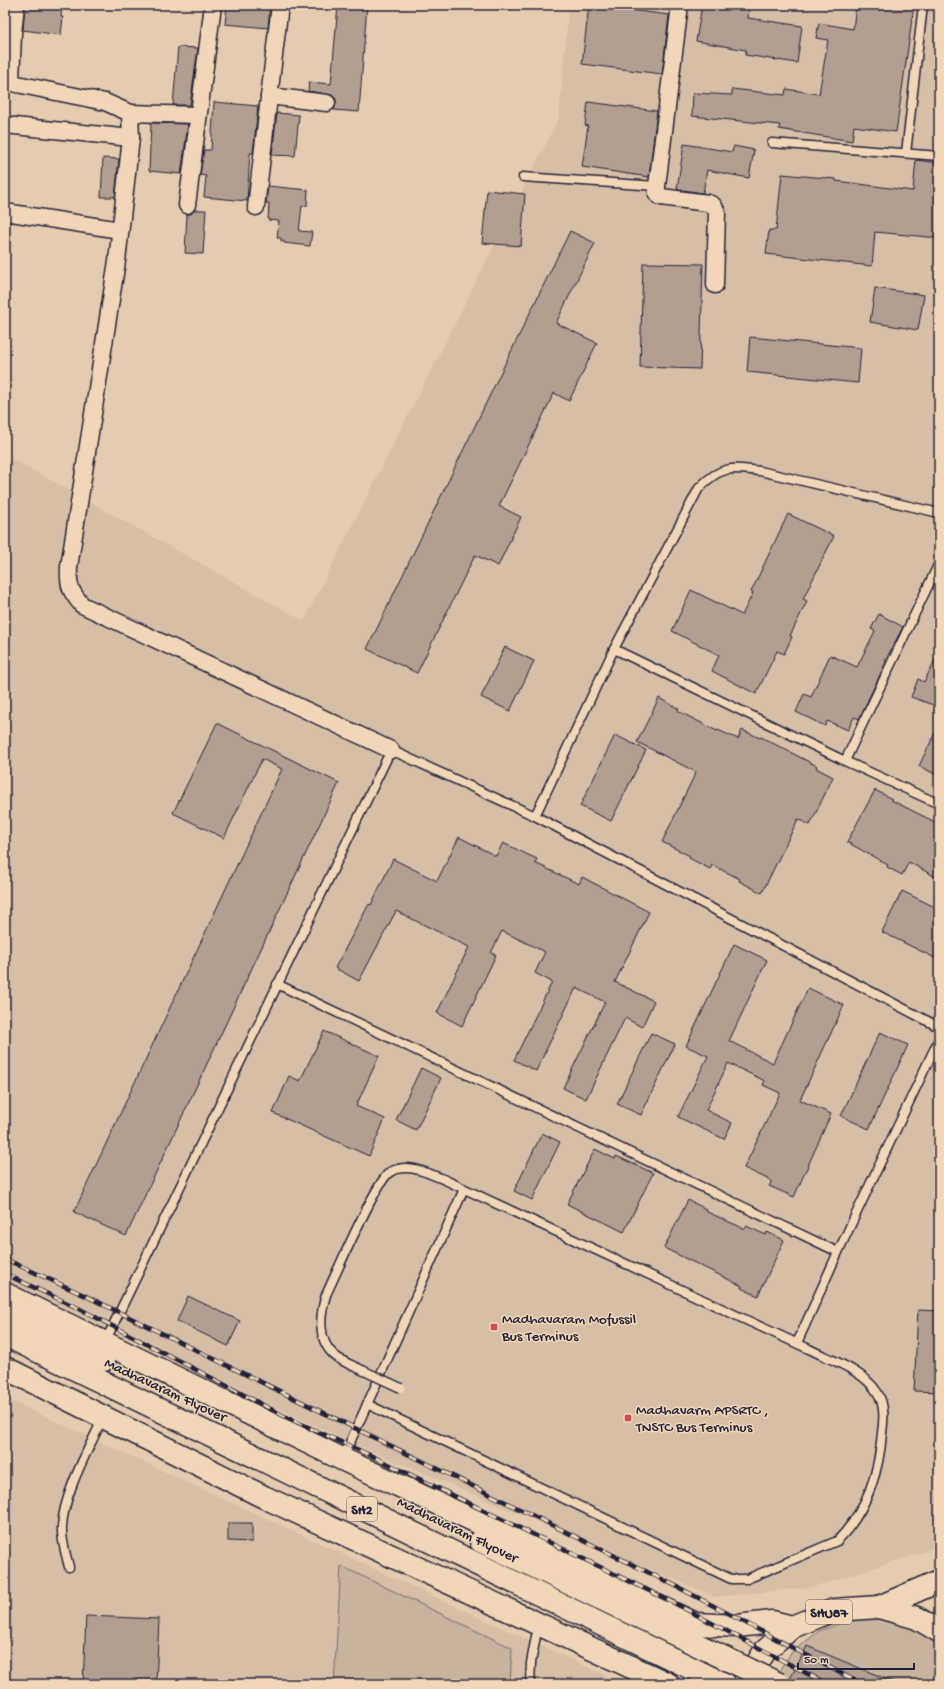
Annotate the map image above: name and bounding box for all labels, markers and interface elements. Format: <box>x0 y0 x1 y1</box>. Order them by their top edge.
place label: Madhavaram Mofussil Bus Terminus <box>501 1311 636 1346</box>
marker: Madhavaram Mofussil Bus Terminus <box>489 1322 499 1332</box>
street label: Madhavaram Flyover <box>101 1355 231 1428</box>
place label: Madhavarm APSRTC , TNSTC Bus Terminus <box>635 1402 768 1437</box>
marker: Madhavarm APSRTC , TNSTC Bus Terminus <box>623 1413 633 1423</box>
street label: Madhavaram Flyover <box>394 1494 522 1569</box>
road number: SH2 <box>347 1497 377 1521</box>
road number: SHU87 <box>806 1600 852 1624</box>
scale bar <box>798 1645 914 1671</box>
text: 50 m <box>804 1654 829 1668</box>

